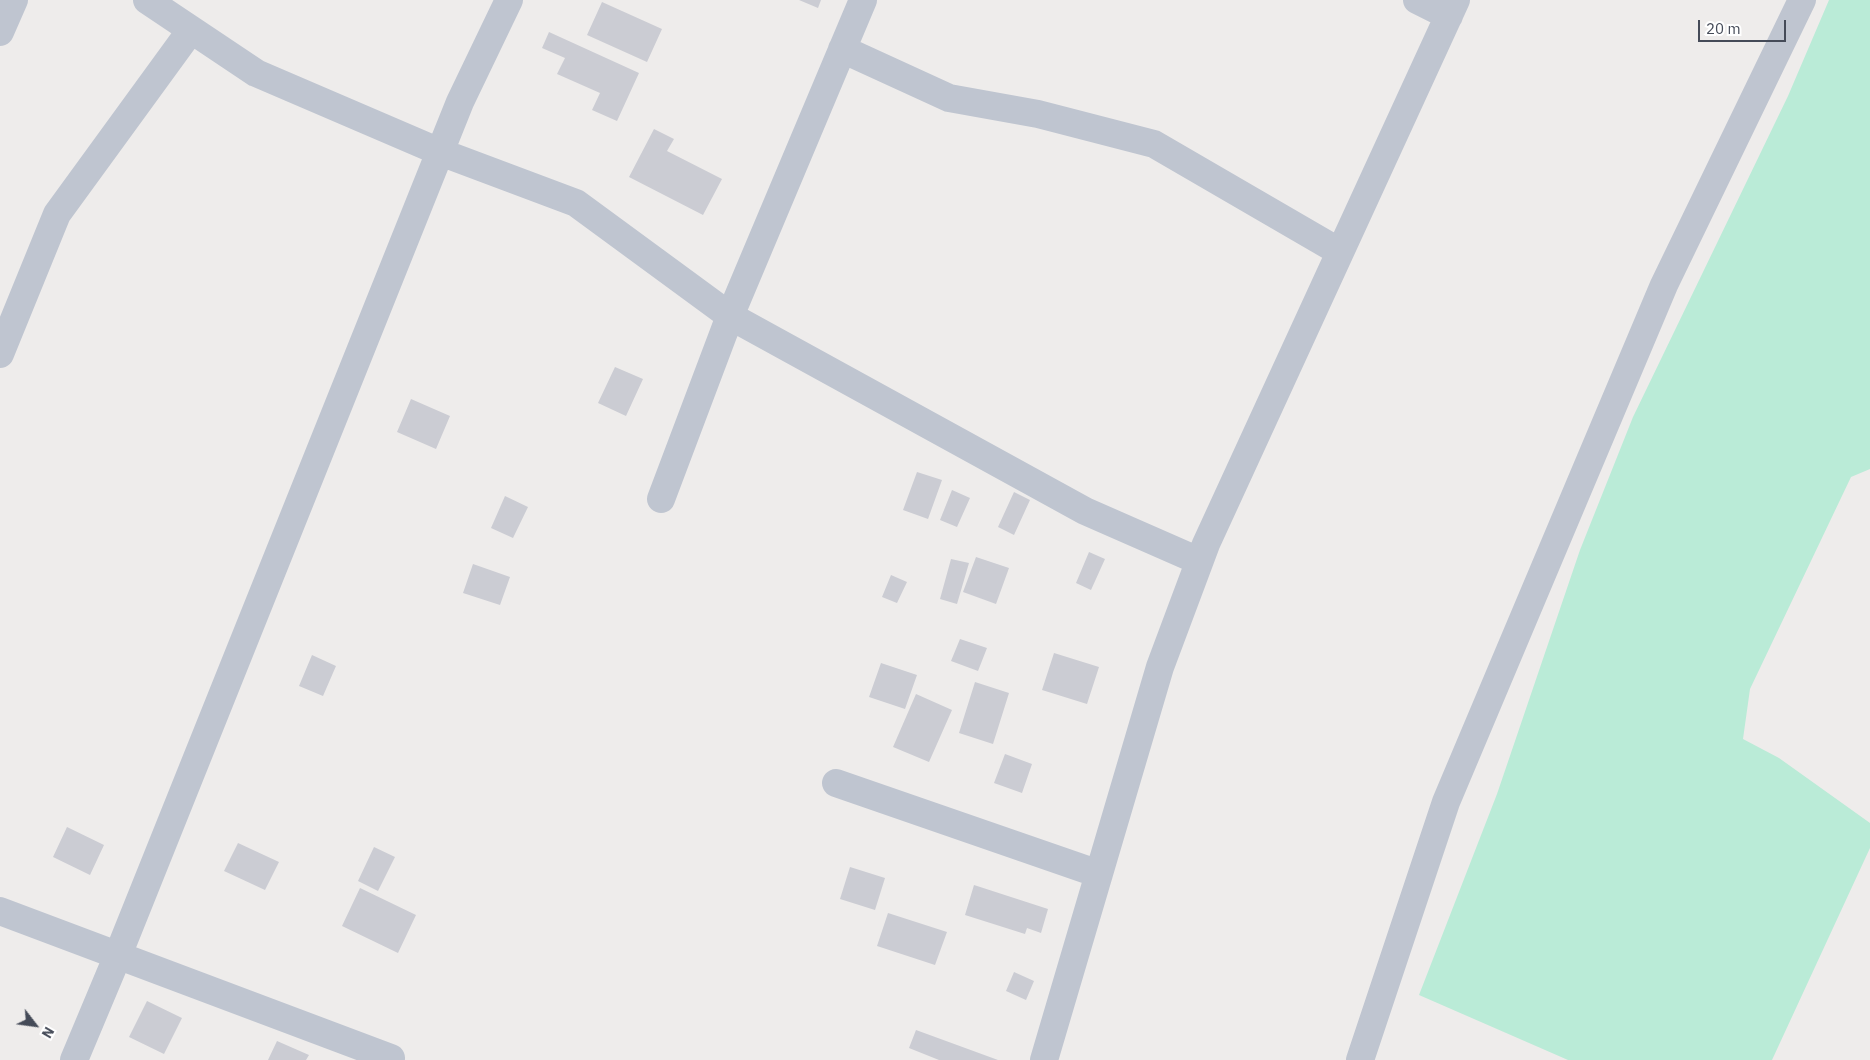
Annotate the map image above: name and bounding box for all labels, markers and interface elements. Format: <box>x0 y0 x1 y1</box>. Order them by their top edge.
scale bar <box>1700 10 1788 42</box>
text: 20 m <box>1706 19 1741 38</box>
north arrow <box>10 1000 60 1050</box>
text: N <box>38 1024 58 1041</box>

